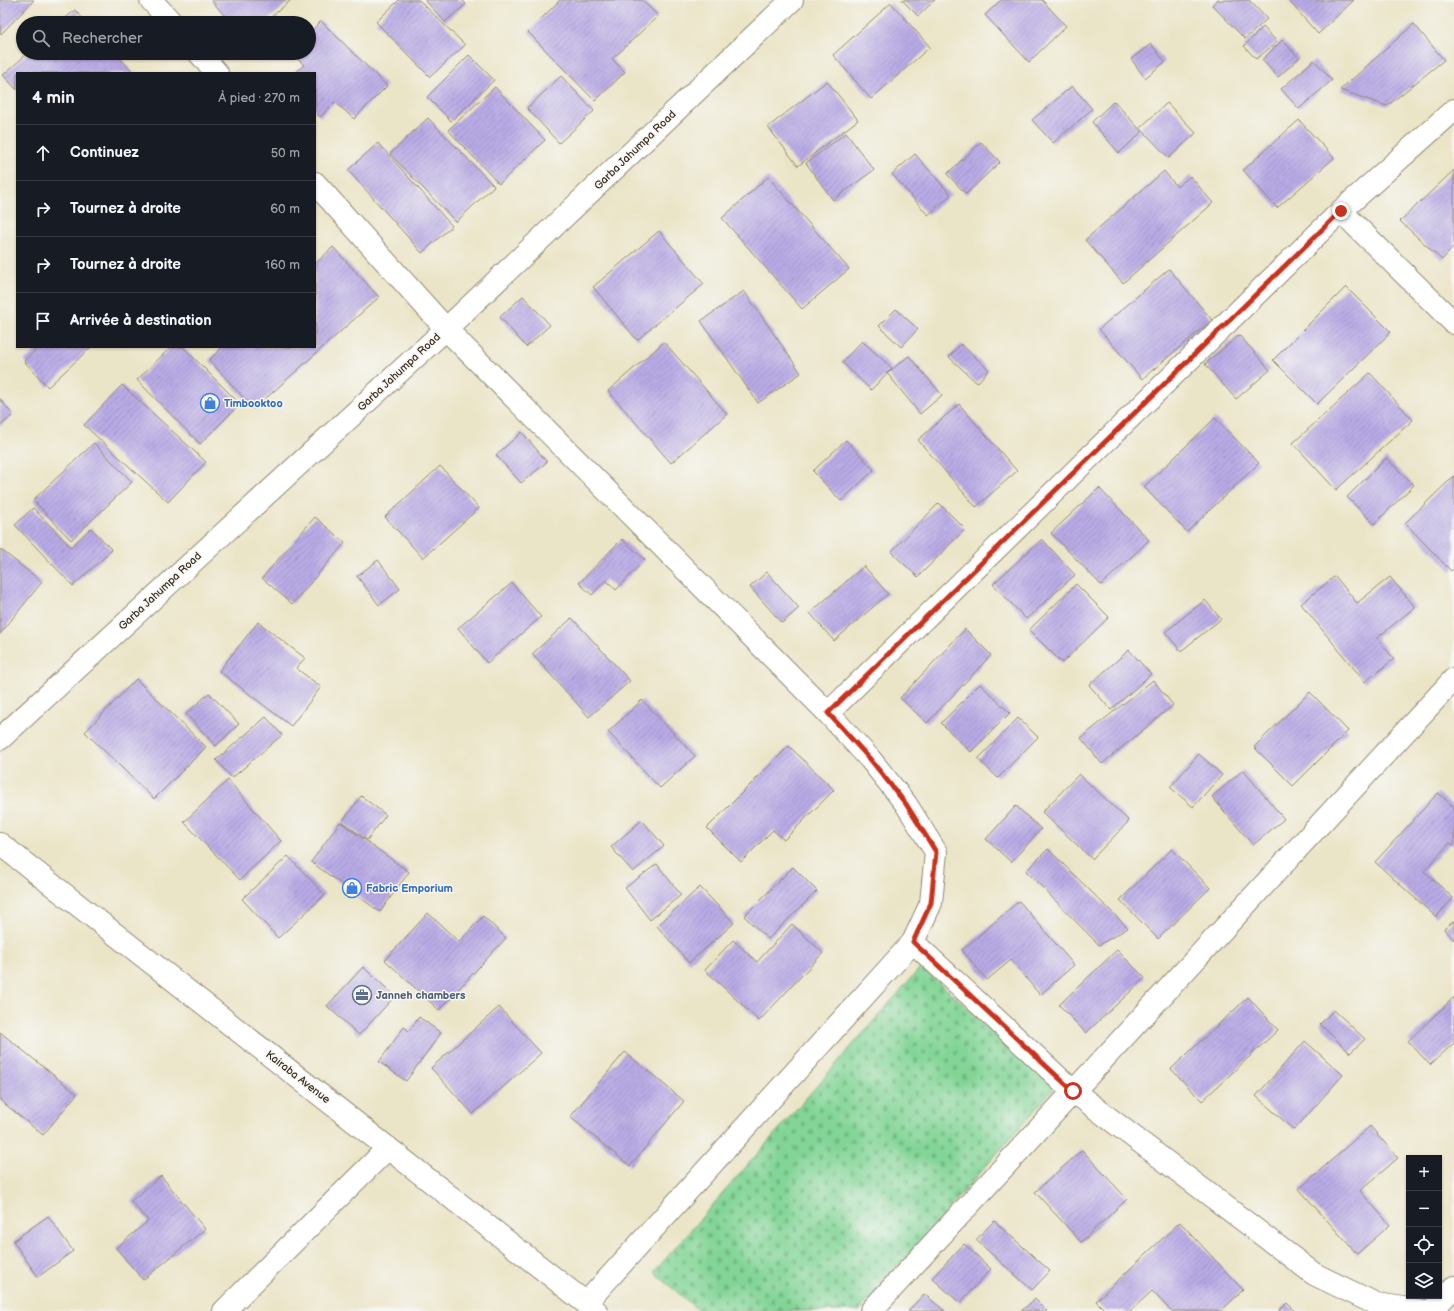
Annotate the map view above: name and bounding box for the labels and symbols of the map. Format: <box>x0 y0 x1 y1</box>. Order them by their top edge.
street label: Garba Jahumpa Road <box>591 108 679 192</box>
route end <box>1332 202 1350 220</box>
street label: Garba Jahumpa Road <box>355 330 443 414</box>
shop icon: Timbooktoo <box>199 392 221 414</box>
place label: Timbooktoo <box>224 397 283 410</box>
street label: Garba Jahumpa Road <box>116 549 204 633</box>
shop icon: Fabric Emporium <box>341 877 363 899</box>
place label: Fabric Emporium <box>366 882 453 895</box>
office icon: Janneh chambers <box>351 984 373 1006</box>
place label: Janneh chambers <box>376 989 466 1002</box>
street label: Kairaba Avenue <box>263 1048 333 1106</box>
route start <box>1064 1082 1082 1100</box>

